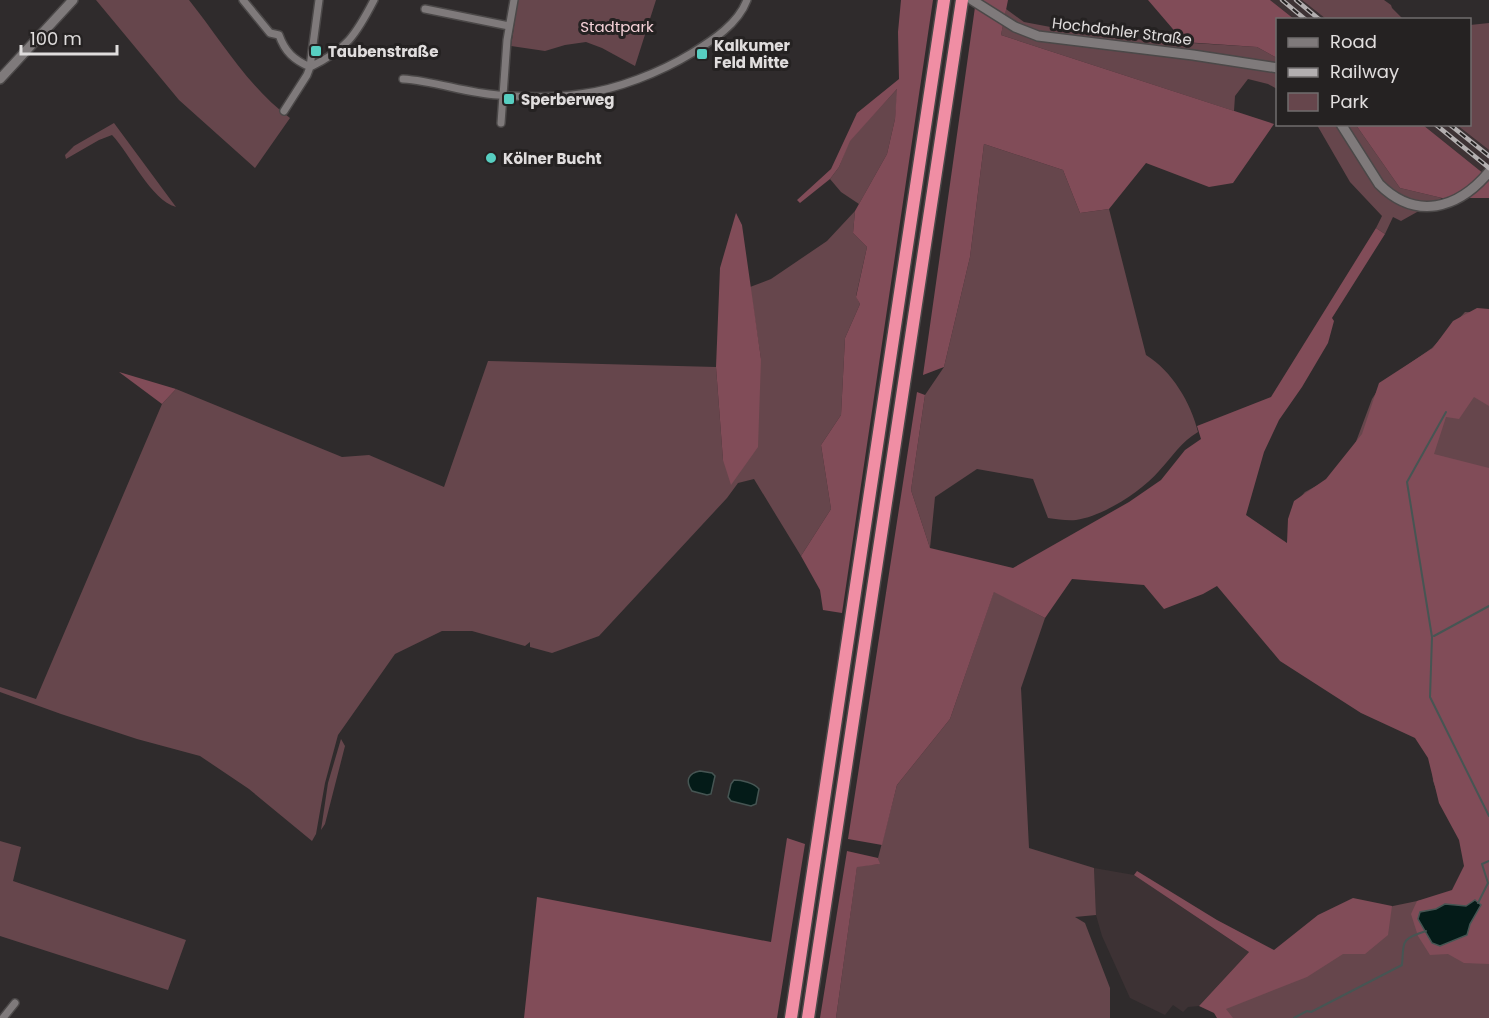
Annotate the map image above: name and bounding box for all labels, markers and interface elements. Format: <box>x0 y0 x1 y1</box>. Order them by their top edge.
street label: Hochdahler Straße <box>1051 12 1193 50</box>
park label: Stadtpark <box>580 16 654 37</box>
scale bar <box>21 18 117 56</box>
legend <box>1276 18 1471 126</box>
text: 100 m <box>30 26 82 51</box>
text: Road <box>1330 29 1377 54</box>
place label: Kalkumer Feld Mitte <box>714 35 791 73</box>
place label: Taubenstraße <box>328 41 438 62</box>
marker: Taubenstraße <box>309 44 323 58</box>
marker: Kalkumer Feld Mitte <box>695 47 709 61</box>
text: Railway <box>1330 59 1399 84</box>
place label: Sperberweg <box>521 89 614 110</box>
text: Park <box>1330 89 1369 114</box>
marker: Sperberweg <box>502 92 516 106</box>
place label: Kölner Bucht <box>503 148 602 169</box>
marker: Kölner Bucht <box>484 151 498 165</box>

